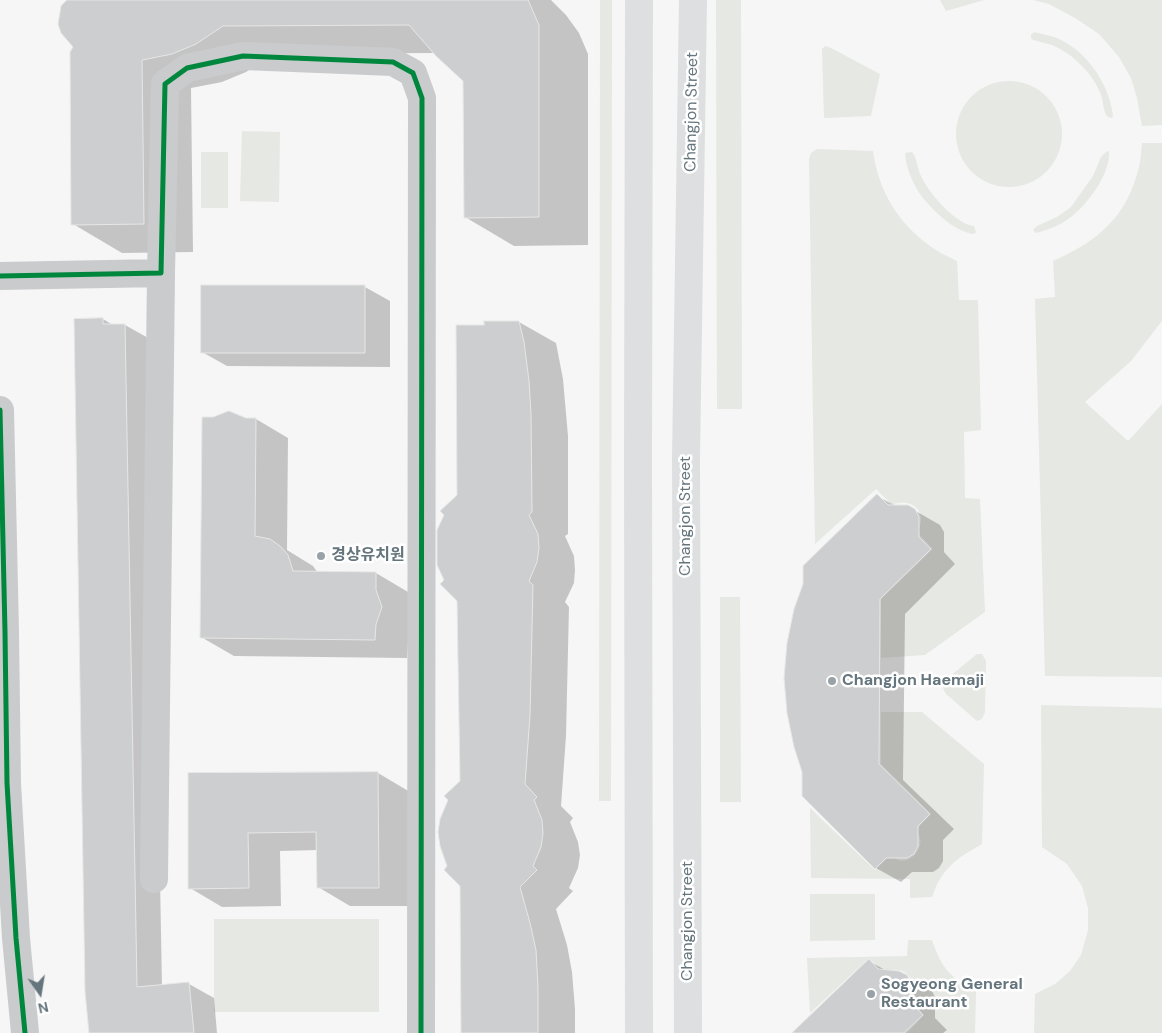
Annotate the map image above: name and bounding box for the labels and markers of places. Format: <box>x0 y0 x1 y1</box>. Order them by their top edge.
place label: 경상유치원 <box>331 546 405 566</box>
marker: 경상유치원 <box>315 550 327 562</box>
place label: Changjon Haemaji <box>842 671 984 691</box>
marker: Changjon Haemaji <box>826 675 838 687</box>
place label: Sogyeong General Restaurant <box>881 975 1023 1013</box>
marker: Sogyeong General Restaurant <box>865 988 877 1000</box>

